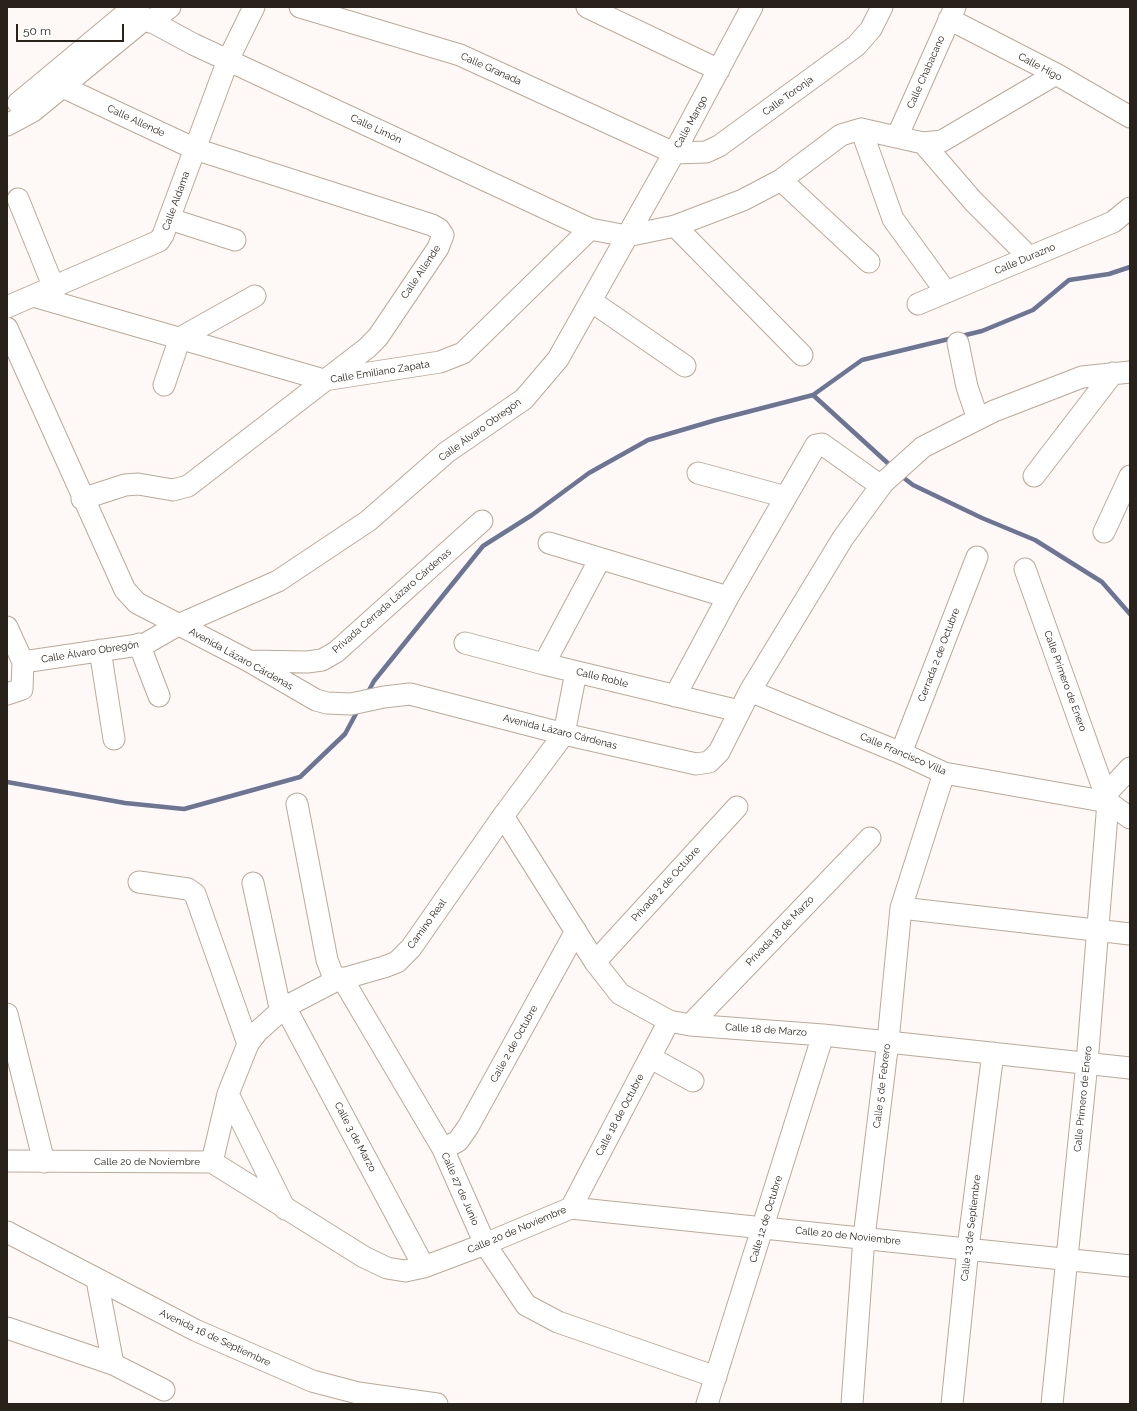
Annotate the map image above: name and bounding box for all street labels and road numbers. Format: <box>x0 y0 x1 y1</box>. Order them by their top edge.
street label: Calle Chabacano <box>905 34 947 110</box>
street label: Calle Granada <box>459 50 523 88</box>
street label: Calle Higo <box>1016 50 1064 84</box>
street label: Calle Toronja <box>760 74 816 118</box>
street label: Calle Mango <box>672 94 710 150</box>
street label: Calle Allende <box>105 102 167 140</box>
street label: Calle Limón <box>348 112 404 146</box>
street label: Calle Aldama <box>160 170 192 232</box>
street label: Calle Durazno <box>993 241 1057 277</box>
street label: Calle Allende <box>399 243 443 301</box>
street label: Calle Emiliano Zapata <box>329 358 431 386</box>
street label: Calle Álvaro Obregón <box>436 396 524 464</box>
street label: Privada Cerrada Lázaro Cárdenas <box>330 546 454 656</box>
street label: Cerrada 2 de Octubre <box>916 606 962 704</box>
street label: Avenida Lázaro Cárdenas <box>187 625 295 693</box>
street label: Calle Primero de Enero <box>1041 629 1089 733</box>
street label: Calle Álvaro Obregón <box>40 638 140 666</box>
street label: Calle Roble <box>575 666 629 690</box>
street label: Avenida Lázaro Cárdenas <box>502 712 618 752</box>
street label: Calle Francisco Villa <box>858 730 948 778</box>
street label: Privada 2 de Octubre <box>629 844 703 924</box>
street label: Privada 18 de Marzo <box>744 894 816 968</box>
street label: Camino Real <box>405 897 449 951</box>
street label: Calle 2 de Octubre <box>488 1003 540 1085</box>
street label: Calle 18 de Marzo <box>725 1021 807 1039</box>
street label: Calle 5 de Febrero <box>871 1043 893 1129</box>
street label: Calle Primero de Enero <box>1071 1045 1095 1153</box>
street label: Calle 18 de Octubre <box>593 1072 647 1158</box>
street label: Calle 3 de Marzo <box>332 1100 378 1174</box>
street label: Calle 27 de Junio <box>439 1151 481 1227</box>
street label: Calle 20 de Noviembre <box>94 1156 200 1168</box>
street label: Calle 12 de Octubre <box>747 1174 785 1264</box>
street label: Calle 13 de Septiembre <box>959 1174 983 1282</box>
street label: Calle 20 de Noviembre <box>466 1204 568 1256</box>
street label: Calle 20 de Noviembre <box>795 1224 901 1248</box>
street label: Avenida 16 de Septiembre <box>158 1307 272 1369</box>

